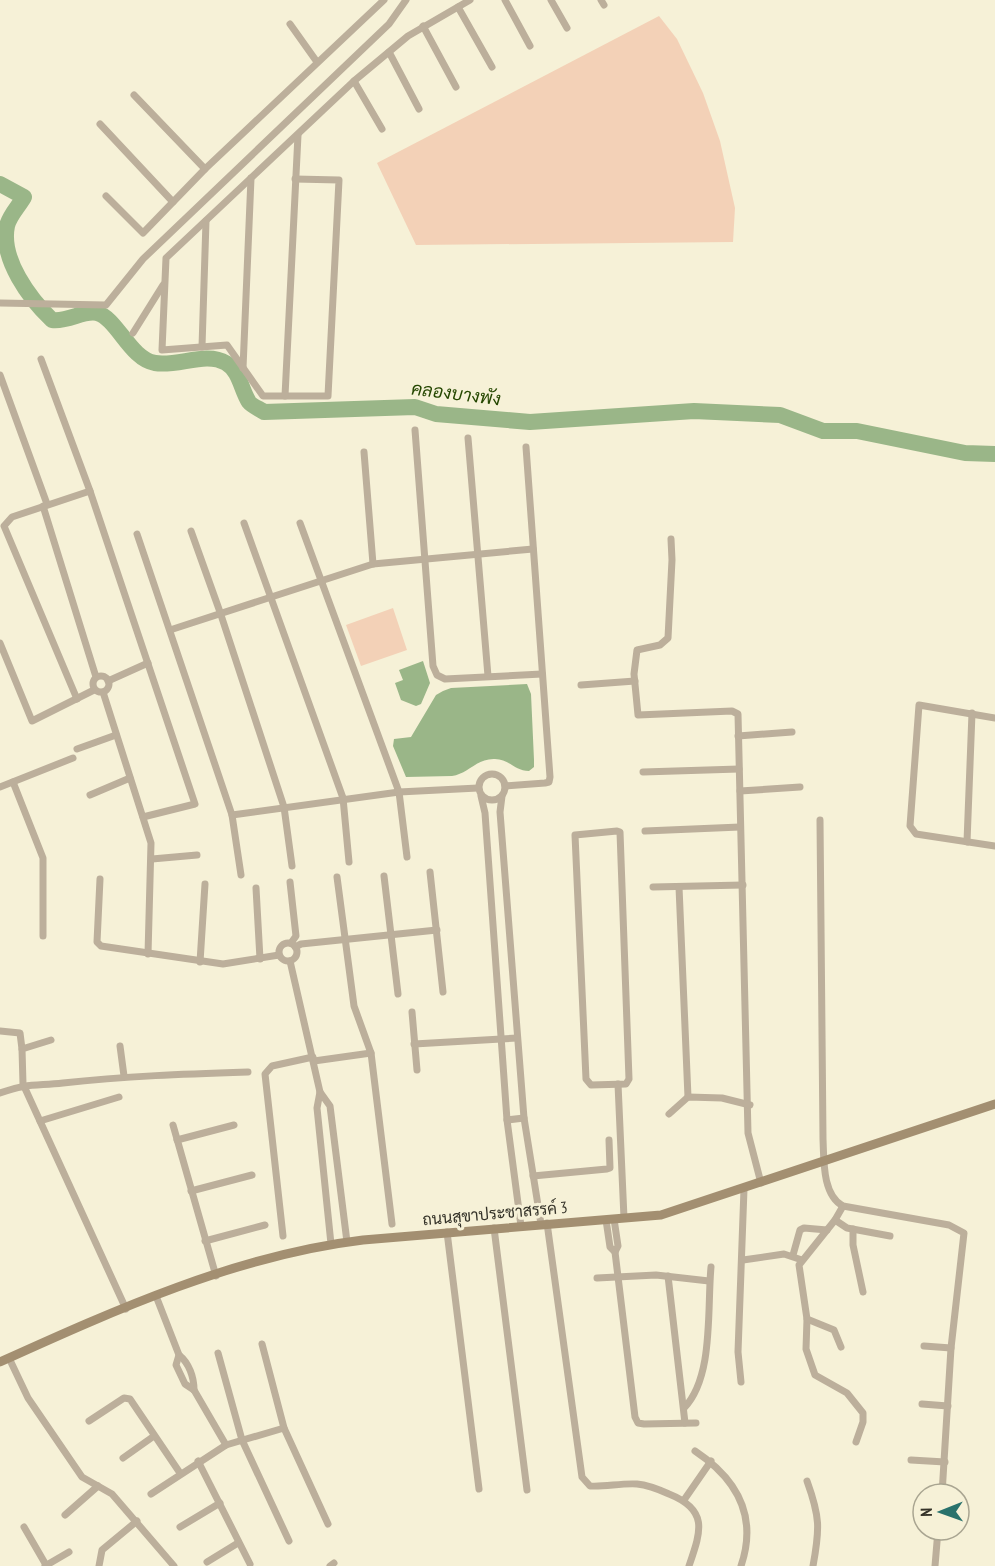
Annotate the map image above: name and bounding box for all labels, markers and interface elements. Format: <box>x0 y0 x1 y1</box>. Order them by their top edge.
water label: คลองบางพัง <box>410 377 502 410</box>
street label: ถนนสุขาประชาสรรค์ 3 <box>421 1195 569 1231</box>
north arrow <box>911 1482 971 1542</box>
text: N <box>916 1508 936 1517</box>

